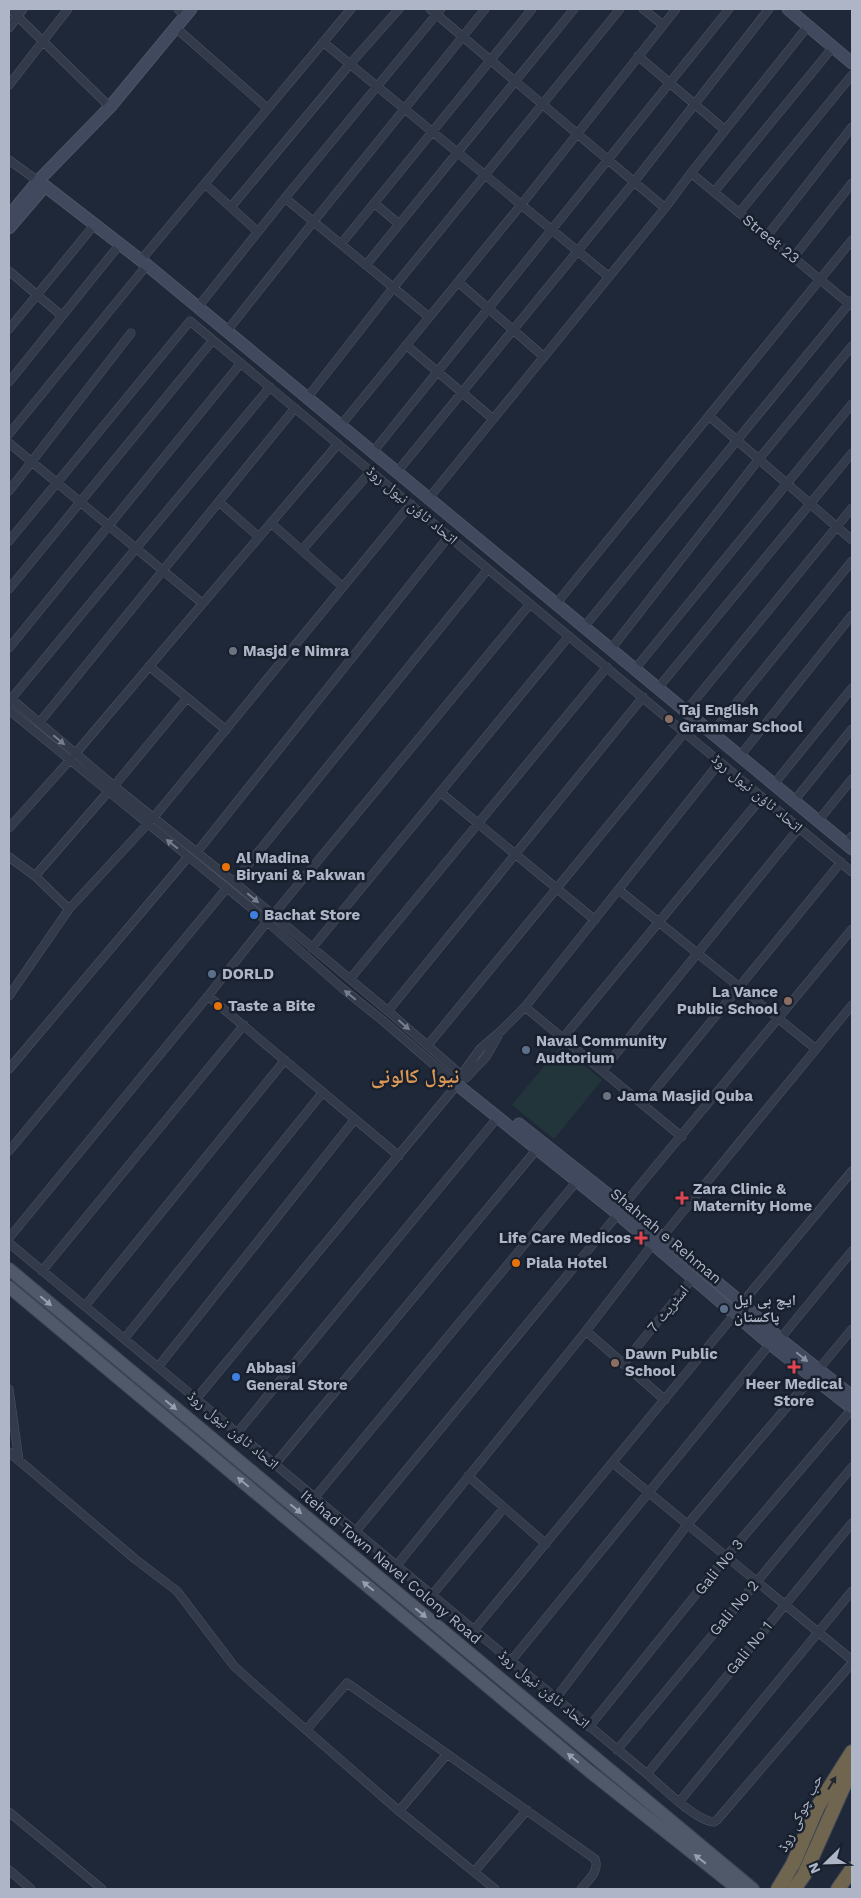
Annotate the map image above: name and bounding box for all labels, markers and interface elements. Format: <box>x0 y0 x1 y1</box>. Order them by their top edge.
street label: Street 23 <box>739 211 803 267</box>
street label: اتحاد ٹاؤن نیول روڈ <box>362 462 461 549</box>
place label: Masjd e Nimra <box>243 642 349 660</box>
marker: Masjd e Nimra <box>227 645 239 657</box>
place label: Taj English Grammar School <box>679 701 803 736</box>
marker: Taj English Grammar School <box>663 713 675 725</box>
one-way arrow <box>52 735 65 746</box>
street label: اتحاد ٹاؤن نیول روڈ <box>707 750 806 837</box>
one-way arrow <box>166 839 179 850</box>
place label: Al Madina Biryani & Pakwan <box>236 849 365 884</box>
marker: Al Madina Biryani & Pakwan <box>220 861 232 873</box>
one-way arrow <box>246 893 259 904</box>
place label: Bachat Store <box>264 906 360 924</box>
marker: Bachat Store <box>248 909 260 921</box>
place label: DORLD <box>222 965 274 983</box>
marker: DORLD <box>206 968 218 980</box>
place label: La Vance Public School <box>677 983 778 1018</box>
one-way arrow <box>344 989 357 1000</box>
marker: La Vance Public School <box>782 995 794 1007</box>
place label: Taste a Bite <box>228 997 316 1015</box>
marker: Taste a Bite <box>212 1000 224 1012</box>
one-way arrow <box>398 1019 410 1031</box>
place label: Naval Community Audtorium <box>536 1032 667 1067</box>
marker: Naval Community Audtorium <box>520 1044 532 1056</box>
district label: نیول کالونی <box>371 1064 459 1089</box>
place label: Jama Masjid Quba <box>617 1087 753 1105</box>
marker: Jama Masjid Quba <box>601 1090 613 1102</box>
place label: Zara Clinic & Maternity Home <box>693 1180 812 1215</box>
street label: Shahrah e Rehman <box>607 1184 725 1288</box>
marker: Zara Clinic & Maternity Home <box>675 1191 689 1205</box>
place label: Life Care Medicos <box>499 1229 631 1247</box>
marker: Life Care Medicos <box>635 1232 647 1244</box>
place label: Piala Hotel <box>526 1254 607 1272</box>
marker: Piala Hotel <box>510 1257 522 1269</box>
street label: اسٹریٹ 7 <box>643 1282 693 1336</box>
place label: ایچ بی ایل پاکستان <box>734 1291 796 1326</box>
one-way arrow <box>39 1295 52 1306</box>
marker: ایچ بی ایل پاکستان <box>718 1303 730 1315</box>
place label: Dawn Public School <box>625 1345 718 1380</box>
one-way arrow <box>795 1351 808 1362</box>
marker: Dawn Public School <box>609 1357 621 1369</box>
place label: Abbasi General Store <box>246 1359 348 1394</box>
marker: Heer Medical Store <box>788 1361 800 1373</box>
marker: Abbasi General Store <box>230 1371 242 1383</box>
place label: Heer Medical Store <box>745 1375 843 1410</box>
street label: اتحاد ٹاؤن نیول روڈ <box>183 1387 282 1474</box>
one-way arrow <box>164 1399 177 1410</box>
one-way arrow <box>237 1476 250 1487</box>
street label: Itehad Town Navel Colony Road <box>297 1486 485 1648</box>
one-way arrow <box>289 1503 302 1514</box>
street label: Gali No 3 <box>691 1535 747 1599</box>
street label: Gali No 2 <box>706 1577 762 1639</box>
one-way arrow <box>362 1580 375 1591</box>
one-way arrow <box>414 1607 427 1618</box>
street label: Gali No 1 <box>722 1618 776 1678</box>
street label: اتحاد ٹاؤن نیول روڈ <box>494 1646 593 1733</box>
one-way arrow <box>567 1752 580 1763</box>
street label: حب چوکی روڈ <box>773 1771 828 1855</box>
one-way arrow <box>827 1777 836 1790</box>
north arrow <box>801 1838 851 1888</box>
one-way arrow <box>694 1854 707 1865</box>
text: N <box>805 1860 823 1876</box>

